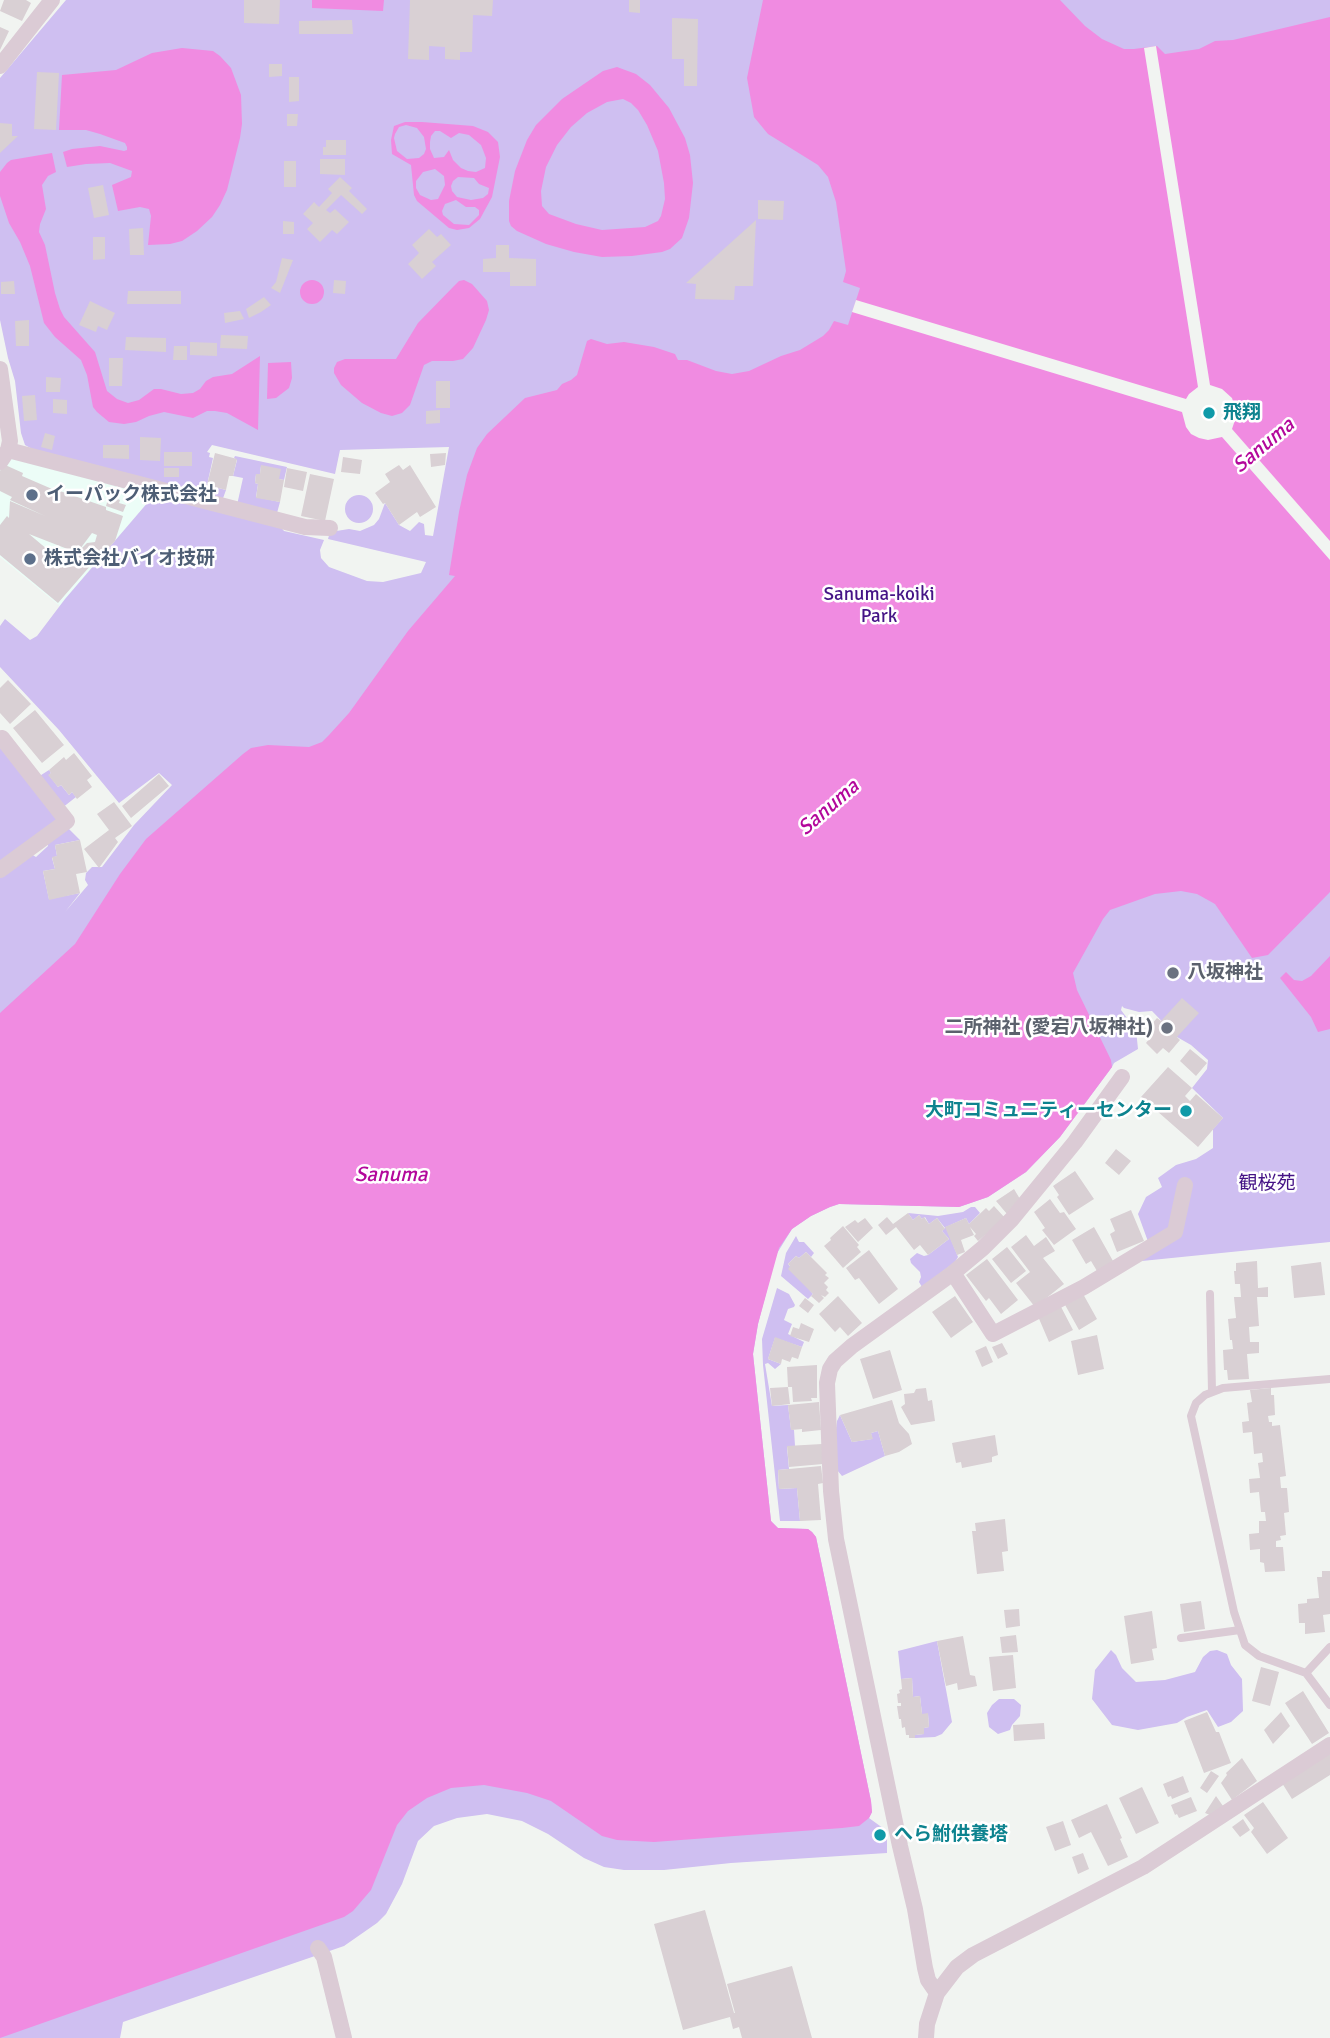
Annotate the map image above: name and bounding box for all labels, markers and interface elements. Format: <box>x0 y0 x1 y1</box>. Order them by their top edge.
place label: 飛翔 <box>1223 402 1261 424</box>
marker: 飛翔 <box>1201 405 1217 421</box>
water label: Sanuma <box>1228 413 1300 479</box>
place label: イーパック株式会社 <box>46 484 217 506</box>
marker: イーパック株式会社 <box>24 487 40 503</box>
place label: 株式会社バイオ技研 <box>44 548 215 570</box>
marker: 株式会社バイオ技研 <box>22 551 38 567</box>
park label: Sanuma-koiki Park <box>823 584 935 628</box>
water label: Sanuma <box>793 775 865 841</box>
place label: 八坂神社 <box>1187 962 1263 984</box>
marker: 八坂神社 <box>1165 965 1181 981</box>
place label: 二所神社 (愛宕八坂神社) <box>945 1017 1153 1039</box>
marker: 二所神社 (愛宕八坂神社) <box>1159 1020 1175 1036</box>
place label: 大町コミュニティーセンター <box>925 1100 1172 1122</box>
marker: 大町コミュニティーセンター <box>1178 1103 1194 1119</box>
water label: Sanuma <box>355 1162 427 1188</box>
park label: 観桜苑 <box>1239 1173 1295 1195</box>
place label: へら鮒供養塔 <box>894 1824 1008 1846</box>
marker: へら鮒供養塔 <box>872 1827 888 1843</box>

